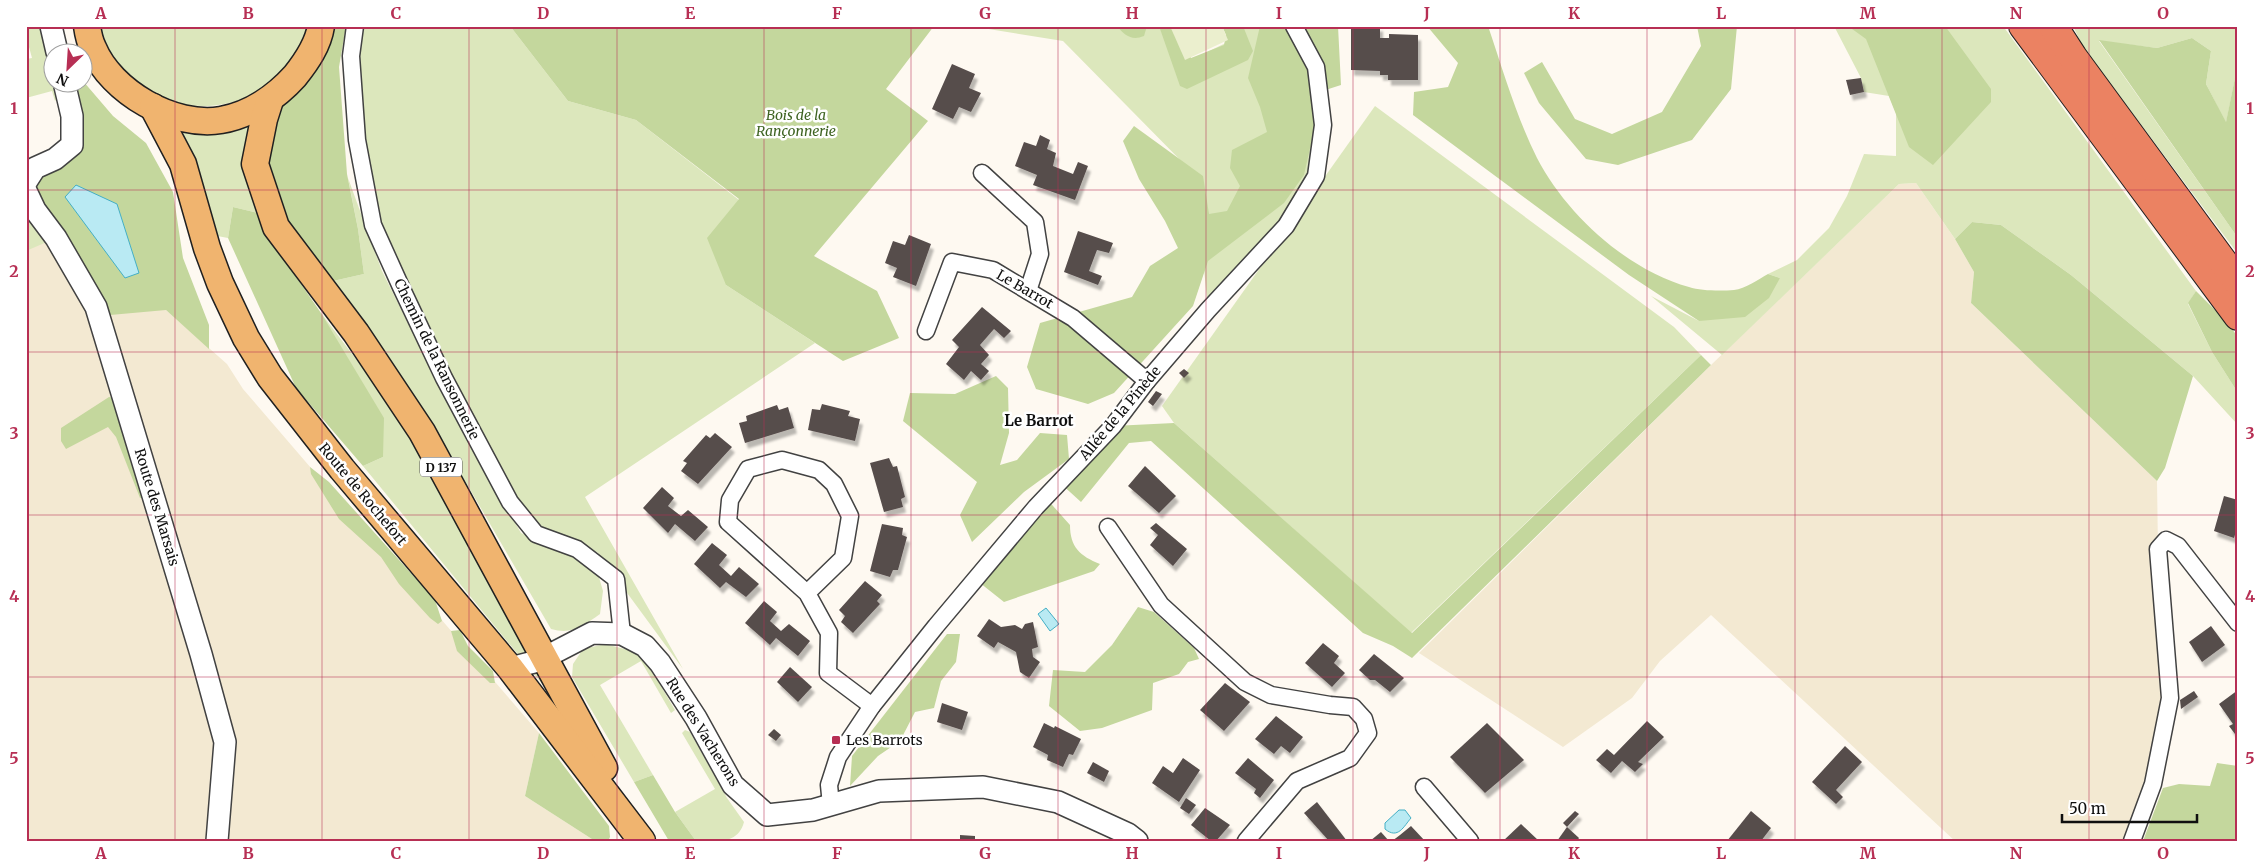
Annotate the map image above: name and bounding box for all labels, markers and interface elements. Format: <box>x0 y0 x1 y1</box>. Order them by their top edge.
text: A <box>94 3 107 23</box>
text: B <box>242 3 254 23</box>
text: C <box>391 3 401 23</box>
text: D <box>537 3 549 23</box>
text: E <box>685 3 696 23</box>
text: F <box>832 3 842 23</box>
text: G <box>979 3 991 23</box>
text: H <box>1125 3 1139 23</box>
text: I <box>1276 3 1282 23</box>
text: J <box>1423 3 1430 23</box>
text: K <box>1568 3 1580 23</box>
text: L <box>1716 3 1726 23</box>
text: M <box>1860 3 1877 23</box>
text: N <box>2010 3 2023 23</box>
text: O <box>2157 3 2169 23</box>
north arrow <box>42 42 92 92</box>
text: N <box>54 69 71 90</box>
text: 1 <box>10 98 18 118</box>
text: 1 <box>2246 98 2254 118</box>
park label: Bois de la Rançonnerie <box>756 106 836 140</box>
text: 2 <box>9 261 19 281</box>
text: 2 <box>2245 261 2255 281</box>
street label: Le Barrot <box>993 266 1057 313</box>
street label: Chemin de la Ransonnerie <box>390 276 484 442</box>
street label: Allée de la Pinède <box>1075 362 1165 465</box>
district label: Le Barrot <box>1004 411 1074 430</box>
text: 3 <box>9 423 19 443</box>
text: 3 <box>2245 423 2255 443</box>
street label: Route de Rochefort <box>315 439 411 549</box>
street label: Route des Marsais <box>131 446 183 568</box>
road number: D 137 <box>420 458 462 477</box>
text: 4 <box>9 586 19 606</box>
text: 4 <box>2245 586 2255 606</box>
street label: Rue des Vacherons <box>662 674 744 790</box>
place label: Les Barrots <box>846 731 923 749</box>
marker: Les Barrots <box>830 734 842 746</box>
text: 5 <box>9 748 19 768</box>
text: 5 <box>2245 748 2255 768</box>
scale bar <box>2062 792 2196 824</box>
text: 50 m <box>2069 799 2106 818</box>
text: A <box>94 843 107 863</box>
text: B <box>242 843 254 863</box>
text: C <box>391 843 401 863</box>
text: D <box>537 843 549 863</box>
text: E <box>685 843 696 863</box>
text: F <box>832 843 842 863</box>
text: G <box>979 843 991 863</box>
text: H <box>1125 843 1139 863</box>
text: I <box>1276 843 1282 863</box>
text: J <box>1423 843 1430 863</box>
text: K <box>1568 843 1580 863</box>
text: L <box>1716 843 1726 863</box>
text: M <box>1860 843 1877 863</box>
text: N <box>2010 843 2023 863</box>
text: O <box>2157 843 2169 863</box>

